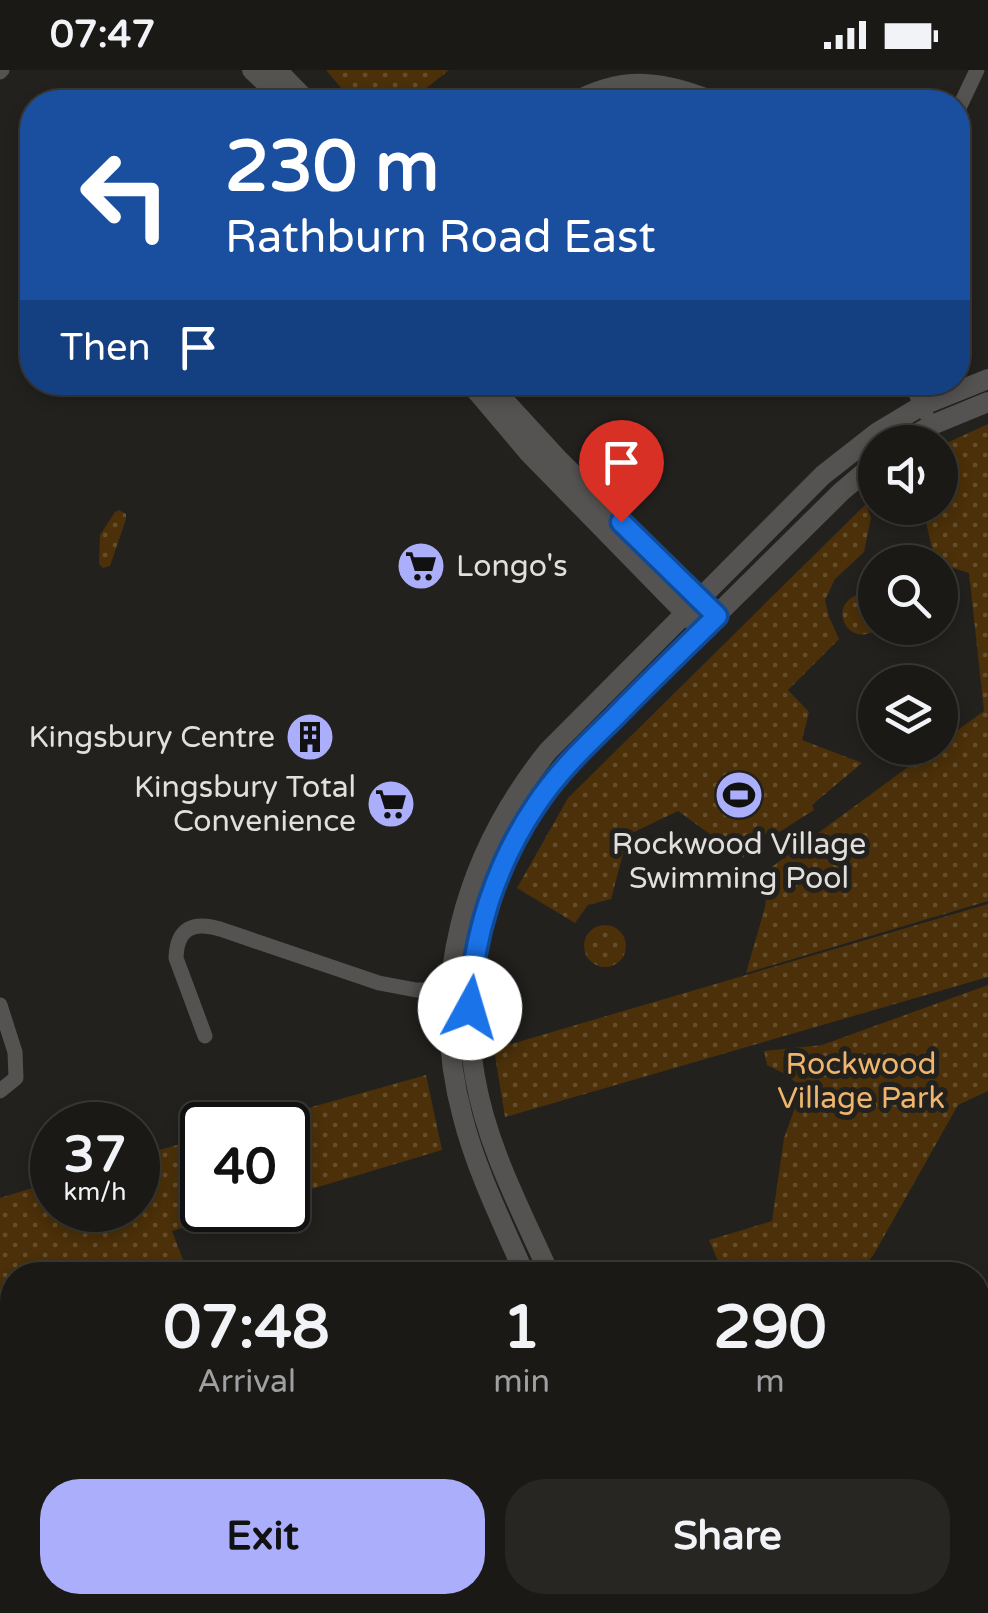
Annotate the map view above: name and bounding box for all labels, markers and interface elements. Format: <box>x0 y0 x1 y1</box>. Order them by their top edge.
text: 07:47 <box>50 12 155 58</box>
text: 230 m <box>225 126 439 210</box>
icon: left <box>60 130 190 260</box>
text: Rathburn Road East <box>225 211 656 265</box>
icon: arrive <box>171 320 226 375</box>
text: Then <box>60 325 151 371</box>
pin <box>579 420 664 523</box>
map controls <box>858 425 958 765</box>
button: sound <box>858 425 958 525</box>
icon: arrive <box>594 435 649 490</box>
supermarket icon: Longo's <box>395 540 447 592</box>
button: search <box>858 545 958 645</box>
place label: Longo's <box>456 548 568 585</box>
button: layers <box>858 665 958 765</box>
building icon: Kingsbury Centre <box>284 711 336 763</box>
place label: Kingsbury Centre <box>28 719 275 756</box>
place label: Kingsbury Total Convenience <box>134 769 356 840</box>
sports icon: Rockwood Village Swimming Pool <box>713 769 765 821</box>
supermarket icon: Kingsbury Total Convenience <box>365 778 417 830</box>
place label: Rockwood Village Swimming Pool <box>612 826 866 897</box>
position arrow <box>418 956 522 1060</box>
park label: Rockwood Village Park <box>777 1046 945 1117</box>
speed limit sign: 40 <box>180 1102 310 1232</box>
text: 37 <box>64 1125 126 1185</box>
text: km/h <box>64 1177 126 1207</box>
text: 07:48 <box>163 1292 330 1364</box>
text: 1 <box>503 1292 540 1364</box>
text: 290 <box>713 1292 827 1364</box>
text: Arrival <box>197 1363 296 1401</box>
text: min <box>493 1363 550 1401</box>
text: m <box>755 1363 785 1401</box>
button: Exit <box>40 1479 485 1594</box>
button: Share <box>505 1479 950 1594</box>

